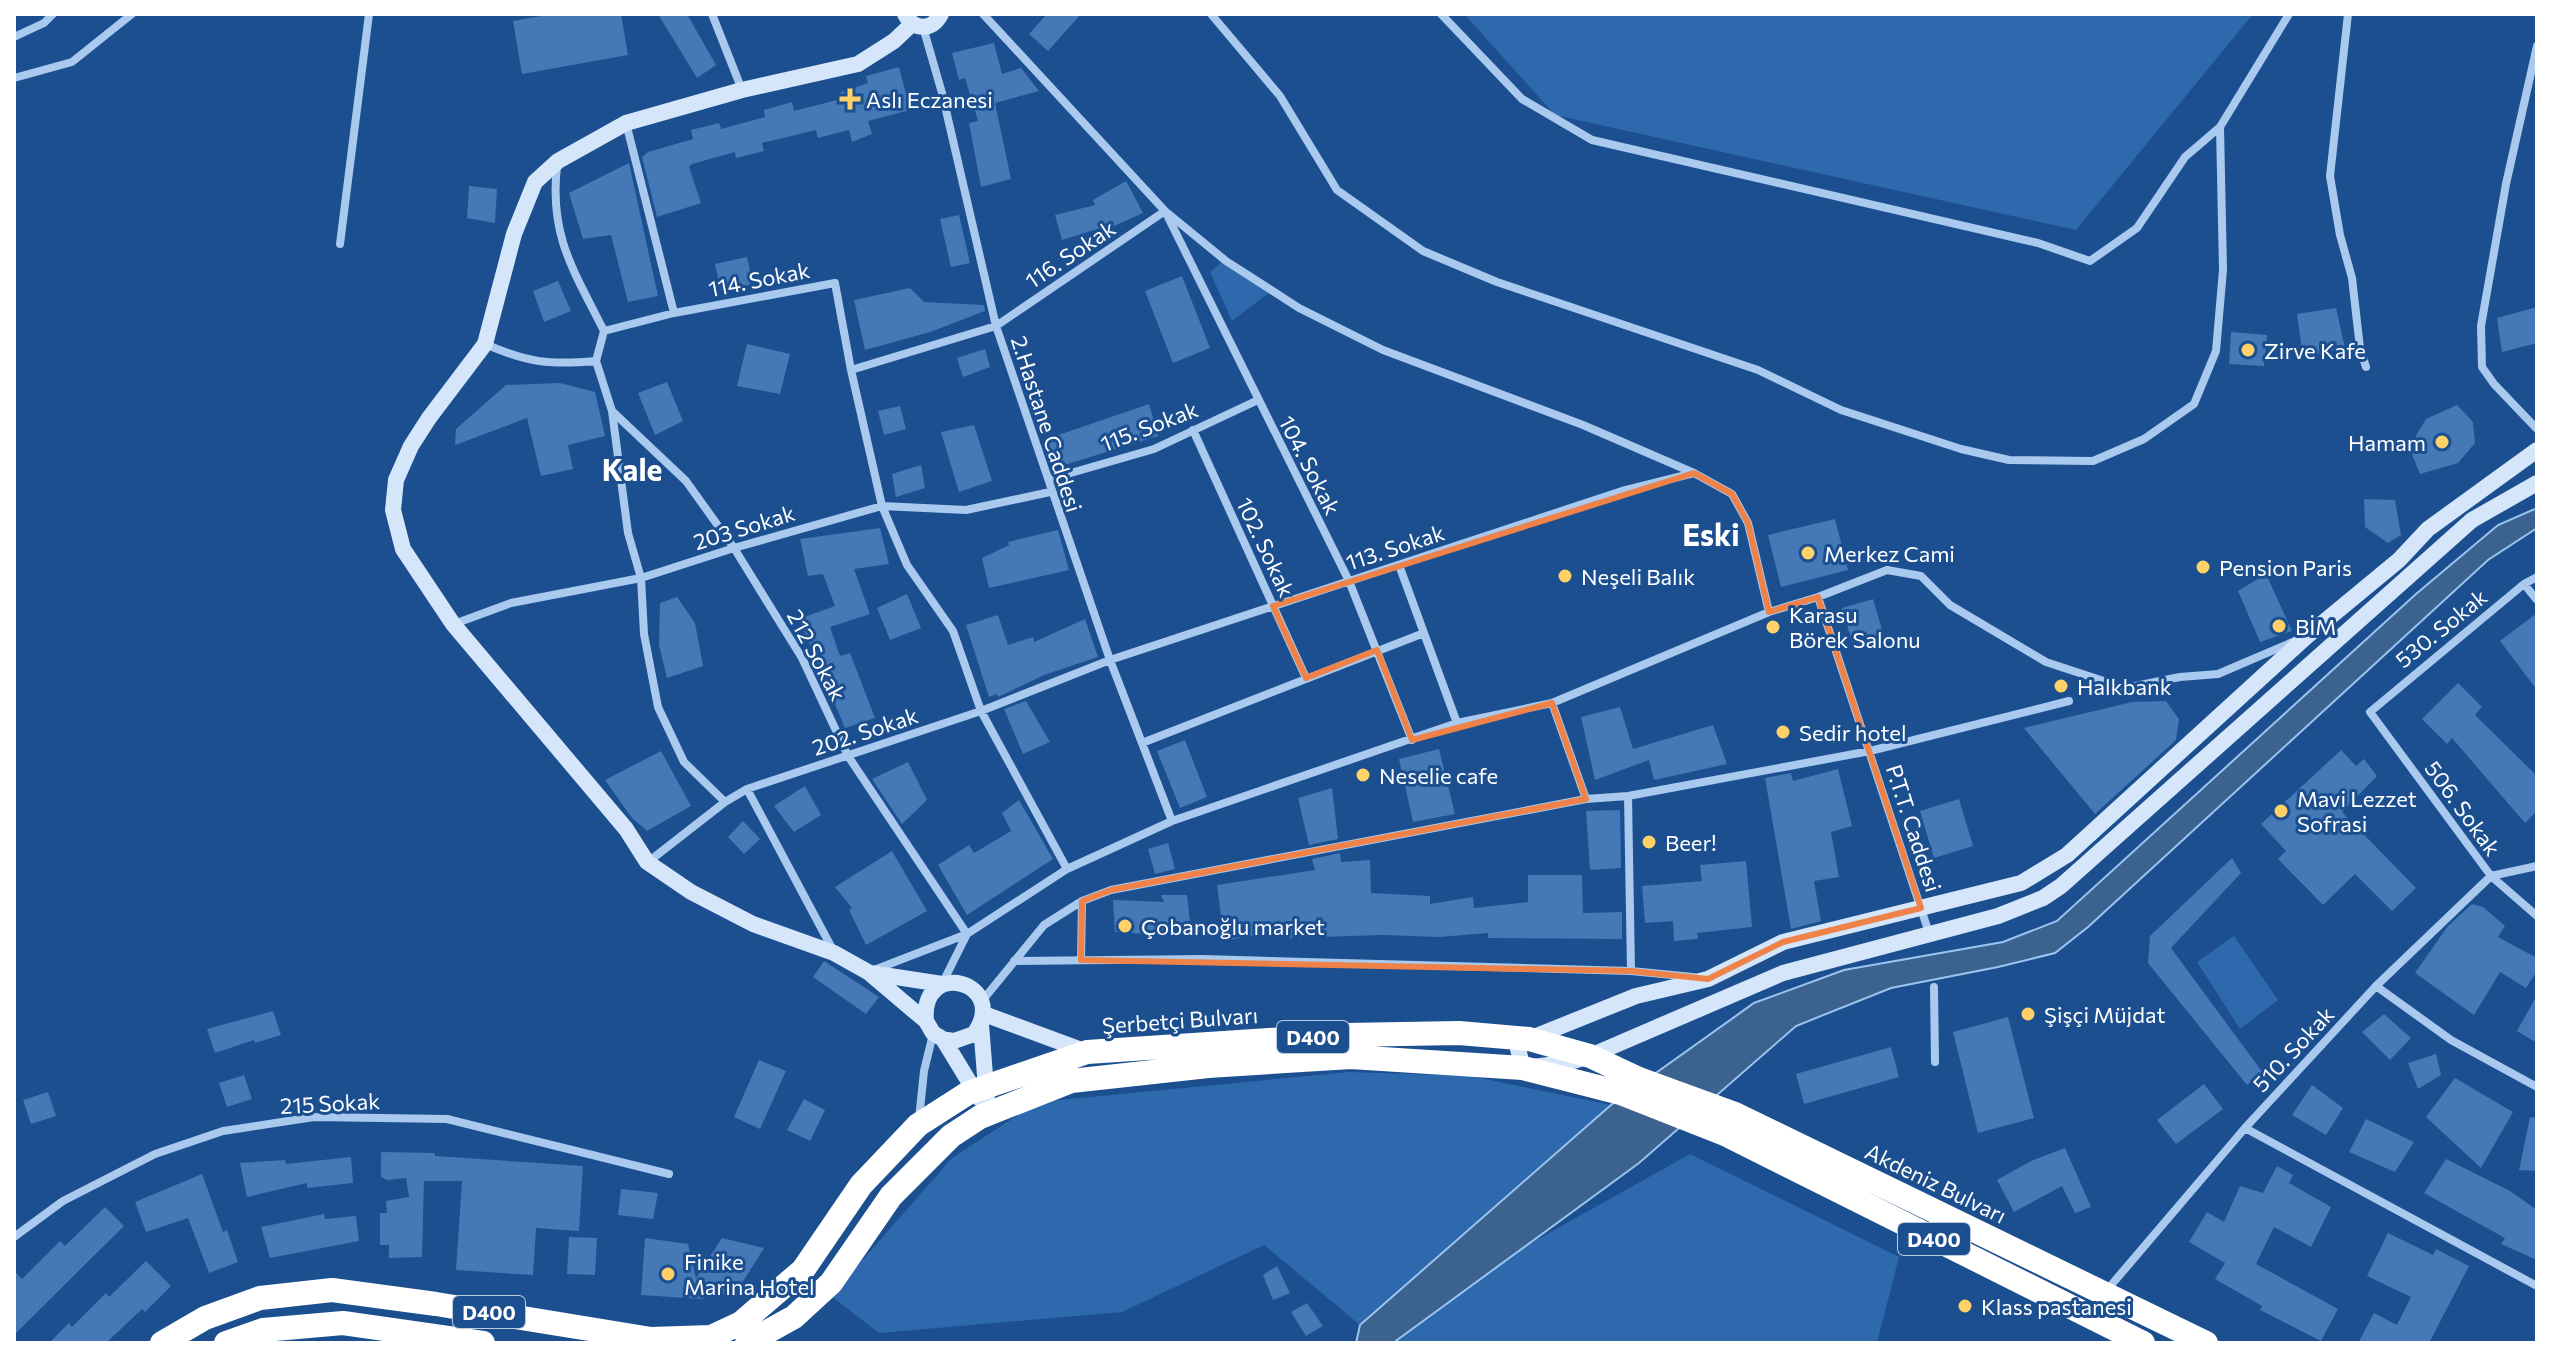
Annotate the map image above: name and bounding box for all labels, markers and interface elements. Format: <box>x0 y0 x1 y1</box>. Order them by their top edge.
place label: Aslı Eczanesi <box>866 86 993 113</box>
marker: Aslı Eczanesi <box>841 90 859 108</box>
street label: 116. Sokak <box>1020 214 1120 294</box>
street label: 114. Sokak <box>706 256 812 302</box>
street label: 2.Hastane Caddesi <box>1006 333 1088 515</box>
place label: Zirve Kafe <box>2264 337 2366 364</box>
marker: Zirve Kafe <box>2239 341 2257 359</box>
street label: 115. Sokak <box>1097 395 1201 457</box>
street label: 104. Sokak <box>1274 411 1346 519</box>
place label: Hamam <box>2348 429 2426 456</box>
marker: Hamam <box>2433 433 2451 451</box>
district label: Kale <box>602 450 662 487</box>
street label: 102. Sokak <box>1231 493 1301 601</box>
street label: 203 Sokak <box>690 499 798 555</box>
district label: Eski <box>1682 515 1740 552</box>
street label: 113. Sokak <box>1342 518 1448 576</box>
place label: Merkez Cami <box>1824 540 1955 567</box>
marker: Merkez Cami <box>1799 544 1817 562</box>
place label: Pension Paris <box>2219 554 2352 581</box>
marker: Pension Paris <box>2194 558 2212 576</box>
place label: Neşeli Balık <box>1581 563 1695 590</box>
marker: Neşeli Balık <box>1556 567 1574 585</box>
street label: 530. Sokak <box>2390 583 2492 673</box>
place label: Karasu Börek Salonu <box>1789 601 1921 653</box>
street label: 212 Sokak <box>782 605 852 705</box>
place label: BİM <box>2295 613 2336 640</box>
marker: BİM <box>2270 617 2288 635</box>
marker: Karasu Börek Salonu <box>1764 618 1782 636</box>
place label: Halkbank <box>2077 673 2172 700</box>
marker: Halkbank <box>2052 677 2070 695</box>
street label: 202. Sokak <box>809 701 921 761</box>
place label: Sedir hotel <box>1799 719 1907 746</box>
marker: Sedir hotel <box>1774 723 1792 741</box>
street label: 506. Sokak <box>2420 755 2507 861</box>
street label: P.T.T. Caddesi <box>1881 761 1947 895</box>
place label: Neselie cafe <box>1379 762 1498 789</box>
marker: Neselie cafe <box>1354 766 1372 784</box>
place label: Mavi Lezzet Sofrasi <box>2297 785 2417 837</box>
marker: Mavi Lezzet Sofrasi <box>2272 802 2290 820</box>
place label: Beer! <box>1665 829 1716 856</box>
marker: Beer! <box>1640 833 1658 851</box>
place label: Çobanoğlu market <box>1141 913 1325 940</box>
marker: Çobanoğlu market <box>1116 917 1134 935</box>
street label: Şerbetçi Bulvarı <box>1101 1001 1259 1039</box>
place label: Şişçi Müjdat <box>2044 1001 2165 1028</box>
street label: 510. Sokak <box>2247 1001 2339 1097</box>
marker: Şişçi Müjdat <box>2019 1005 2037 1023</box>
road number: D400 <box>1277 1021 1349 1053</box>
street label: 215 Sokak <box>279 1087 381 1119</box>
street label: Akdeniz Bulvarı <box>1861 1137 2011 1229</box>
road number: D400 <box>1898 1223 1970 1255</box>
place label: Finike Marina Hotel <box>684 1248 815 1300</box>
marker: Finike Marina Hotel <box>659 1265 677 1283</box>
place label: Klass pastanesi <box>1981 1293 2132 1320</box>
road number: D400 <box>453 1296 525 1328</box>
marker: Klass pastanesi <box>1956 1297 1974 1315</box>

